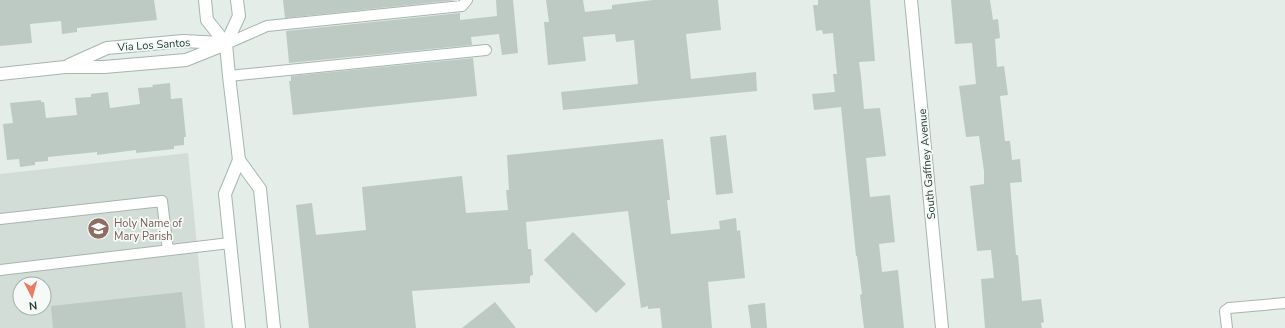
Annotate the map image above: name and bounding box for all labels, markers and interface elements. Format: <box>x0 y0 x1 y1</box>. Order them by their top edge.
street label: Via Los Santos <box>116 35 191 55</box>
street label: South Gaffney Avenue <box>915 108 939 220</box>
school or university icon: Holy Name of Mary Parish <box>85 216 111 242</box>
place label: Holy Name of Mary Parish <box>114 216 182 244</box>
north arrow <box>12 276 52 316</box>
text: N <box>28 298 38 313</box>

